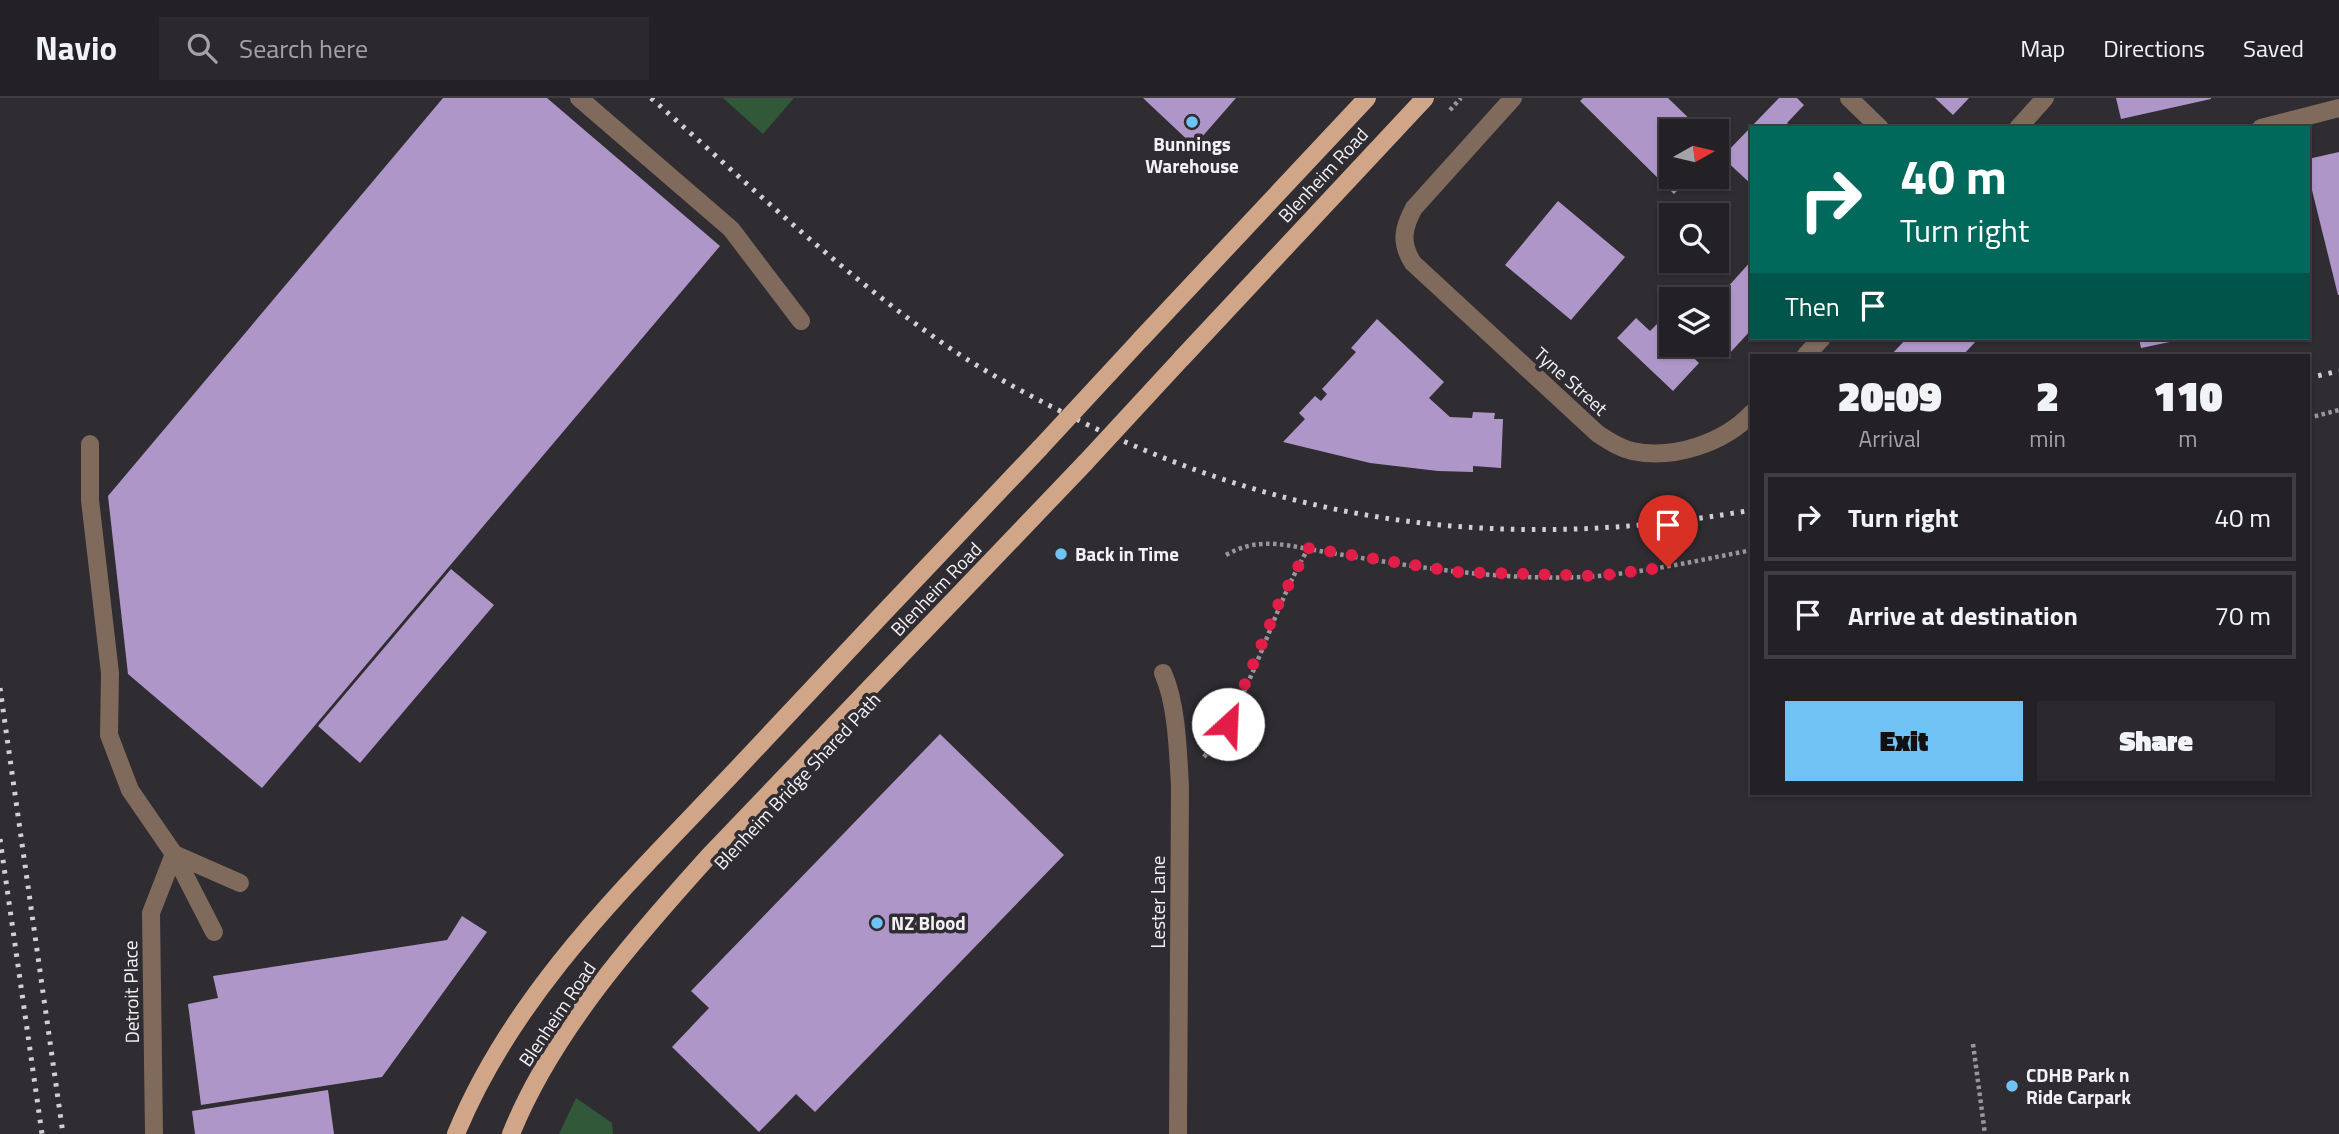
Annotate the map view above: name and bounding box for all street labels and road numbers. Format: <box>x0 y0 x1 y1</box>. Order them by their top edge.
street label: Blenheim Road <box>1271 121 1375 229</box>
street label: Tyne Street <box>1528 339 1615 422</box>
street label: Blenheim Road <box>883 535 988 642</box>
street label: Blenheim Bridge Shared Path <box>706 685 887 876</box>
street label: Lester Lane <box>1143 856 1172 948</box>
street label: Detroit Place <box>115 940 146 1044</box>
street label: Blenheim Road <box>511 955 602 1072</box>

